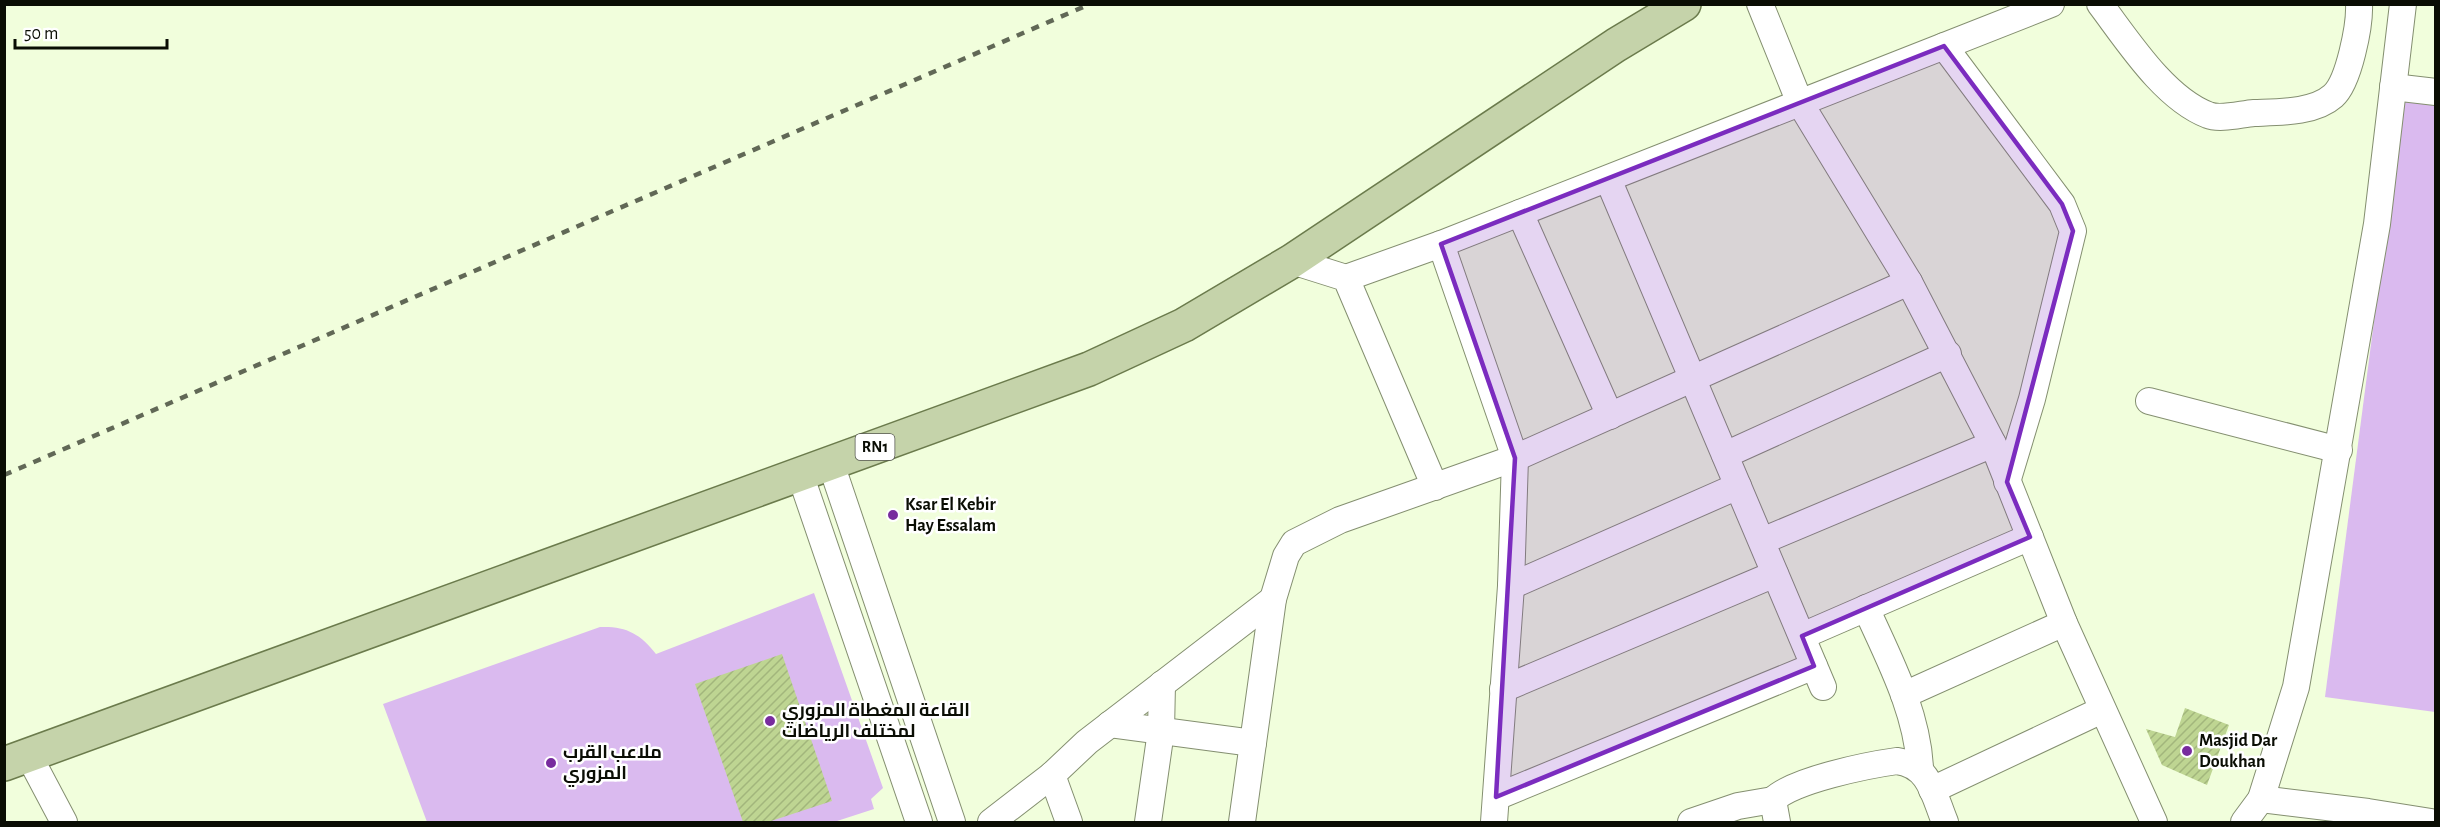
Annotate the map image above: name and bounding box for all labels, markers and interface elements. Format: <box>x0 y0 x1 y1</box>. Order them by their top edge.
scale bar <box>15 12 166 50</box>
text: 50 m <box>24 25 58 43</box>
road number: RN1 <box>856 434 894 460</box>
place label: Ksar El Kebir Hay Essalam <box>905 496 996 535</box>
marker: Ksar El Kebir Hay Essalam <box>886 508 900 522</box>
place label: القاعة المغطاة المزوري لمختلف الرياضات <box>782 702 970 742</box>
marker: القاعة المغطاة المزوري لمختلف الرياضات <box>763 714 777 728</box>
place label: Masjid Dar Doukhan <box>2199 732 2278 771</box>
place label: ملاعب القرب المزوري <box>563 744 662 787</box>
marker: Masjid Dar Doukhan <box>2180 744 2194 758</box>
marker: ملاعب القرب المزوري <box>544 756 558 770</box>

